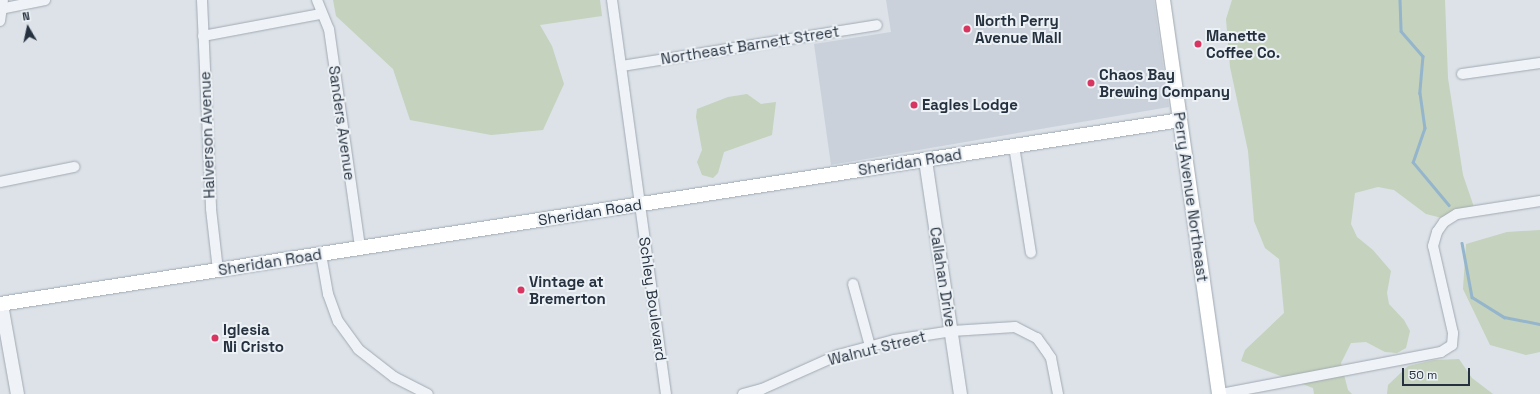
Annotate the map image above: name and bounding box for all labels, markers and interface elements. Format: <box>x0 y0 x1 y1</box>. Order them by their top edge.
north arrow <box>8 8 48 48</box>
text: N <box>21 9 31 24</box>
place label: North Perry Avenue Mall <box>975 11 1062 46</box>
street label: Northeast Barnett Street <box>659 22 841 68</box>
marker: North Perry Avenue Mall <box>962 24 972 34</box>
place label: Manette Coffee Co. <box>1206 26 1280 61</box>
marker: Manette Coffee Co. <box>1193 39 1203 49</box>
street label: Sanders Avenue <box>325 64 359 182</box>
place label: Chaos Bay Brewing Company <box>1099 65 1230 100</box>
street label: Halverson Avenue <box>196 71 218 199</box>
marker: Chaos Bay Brewing Company <box>1086 78 1096 88</box>
place label: Eagles Lodge <box>922 96 1018 114</box>
marker: Eagles Lodge <box>909 100 919 110</box>
street label: Perry Avenue Northeast <box>1170 111 1212 283</box>
street label: Sheridan Road <box>857 145 963 179</box>
street label: Sheridan Road <box>537 195 643 229</box>
street label: Callahan Drive <box>926 226 960 328</box>
street label: Schley Boulevard <box>635 236 671 362</box>
street label: Sheridan Road <box>217 245 323 279</box>
place label: Vintage at Bremerton <box>529 272 606 307</box>
marker: Vintage at Bremerton <box>516 285 526 295</box>
place label: Iglesia Ni Cristo <box>223 320 284 355</box>
street label: Walnut Street <box>826 327 928 369</box>
marker: Iglesia Ni Cristo <box>210 333 220 343</box>
scale bar <box>1404 360 1472 386</box>
text: 50 m <box>1409 367 1437 383</box>

